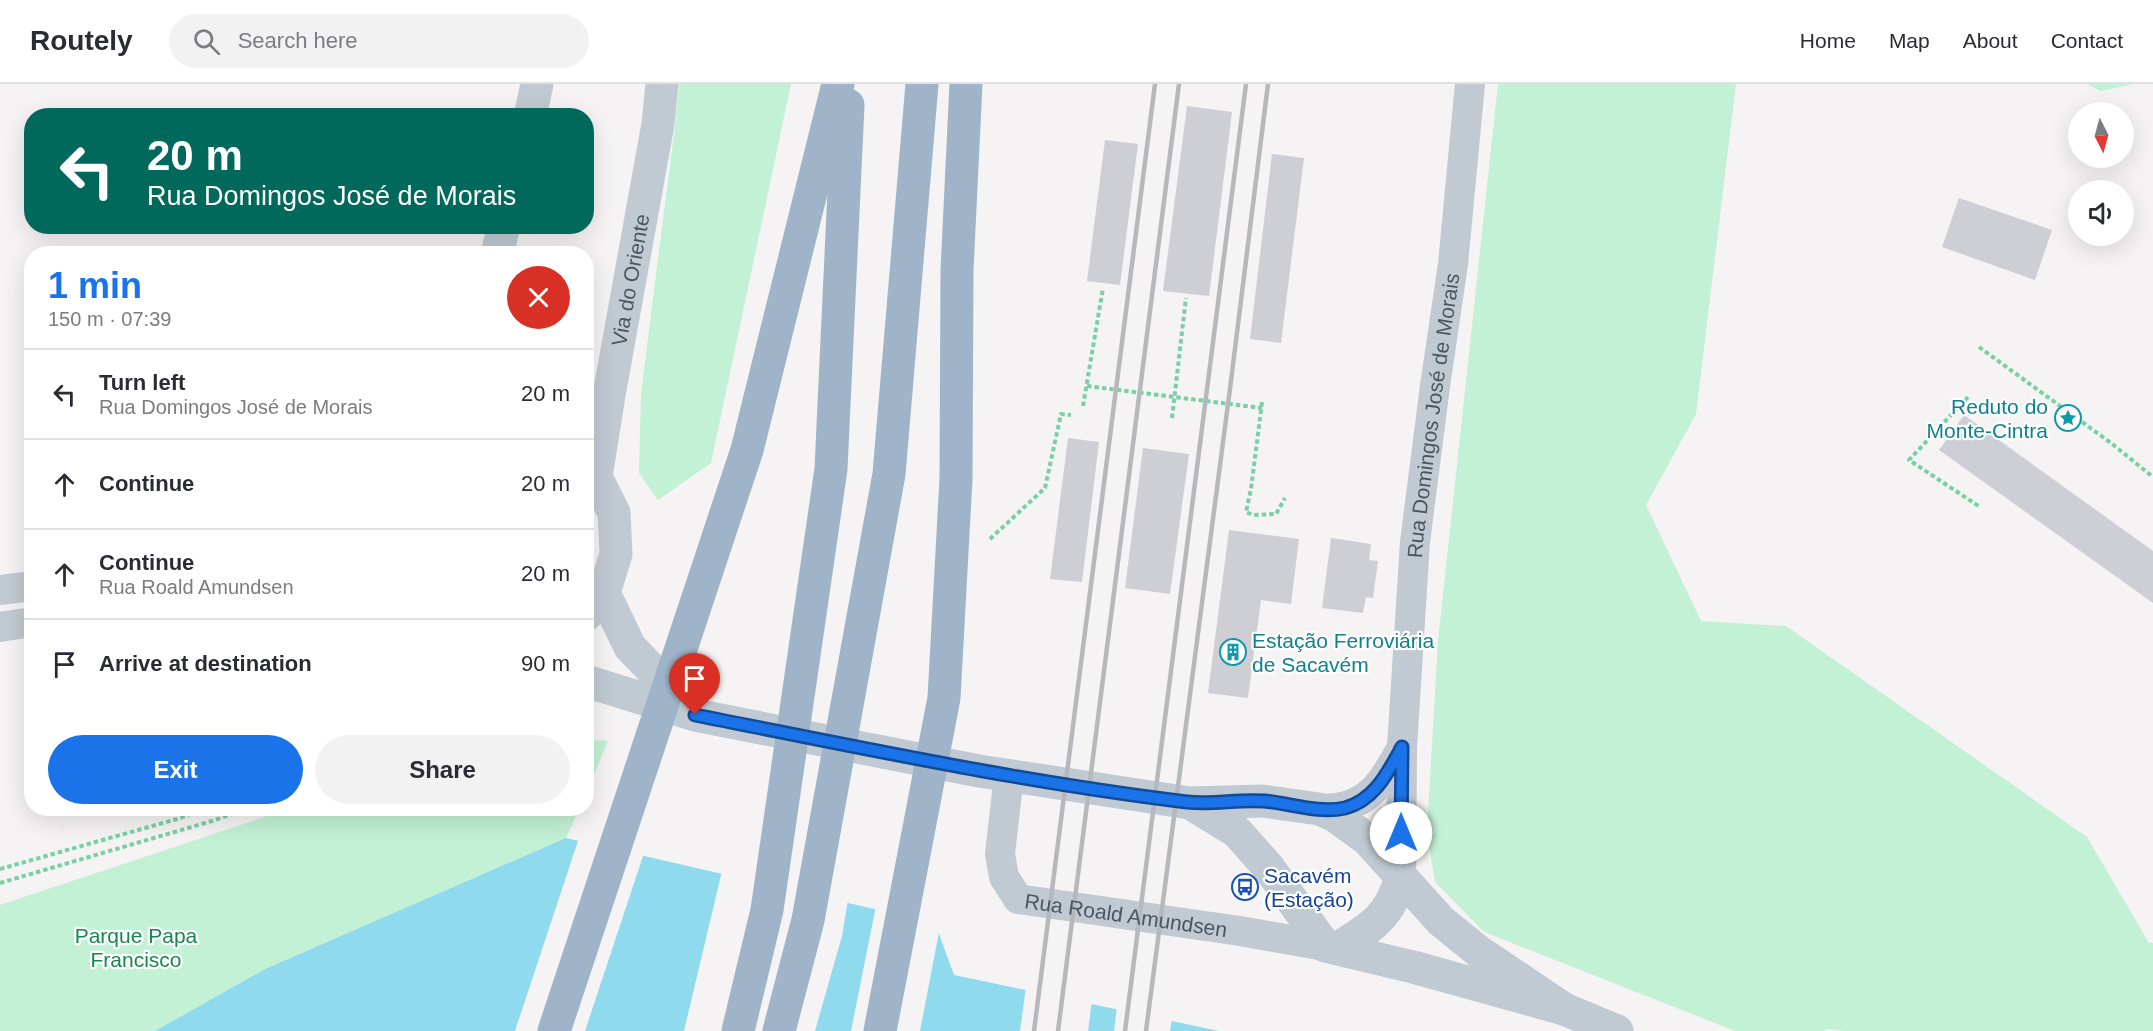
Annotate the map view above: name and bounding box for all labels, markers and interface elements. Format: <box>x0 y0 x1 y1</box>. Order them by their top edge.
search box <box>169 14 589 68</box>
text: Routely <box>30 25 133 56</box>
icon: search <box>190 25 223 58</box>
text: Search here <box>238 28 358 53</box>
text: Home <box>1800 29 1856 52</box>
text: Map <box>1889 29 1930 52</box>
text: About <box>1963 29 2018 52</box>
text: Contact <box>2051 29 2123 52</box>
north arrow <box>2068 102 2134 168</box>
map controls <box>2068 102 2134 246</box>
icon: left <box>48 132 126 210</box>
text: 20 m <box>147 132 243 179</box>
button: sound <box>2068 180 2134 246</box>
text: Rua Domingos José de Morais <box>147 181 516 211</box>
street label: Via do Oriente <box>607 212 653 348</box>
text: 1 min <box>48 265 142 306</box>
button: close <box>507 266 570 329</box>
street label: Rua Domingos José de Morais <box>1403 272 1463 559</box>
text: 150 m · 07:39 <box>48 308 171 330</box>
text: Turn left <box>99 370 185 395</box>
icon: left <box>48 378 81 411</box>
text: 20 m <box>521 381 570 406</box>
place label: Reduto do Monte-Cintra <box>1927 395 2048 442</box>
text: Rua Domingos José de Morais <box>99 396 372 418</box>
place icon: Reduto do Monte-Cintra <box>2053 403 2083 433</box>
icon: ahead <box>48 468 81 501</box>
text: Continue <box>99 471 194 496</box>
text: 20 m <box>521 471 570 496</box>
text: Continue <box>99 550 194 575</box>
icon: ahead <box>48 558 81 591</box>
text: 20 m <box>521 561 570 586</box>
text: Rua Roald Amundsen <box>99 576 294 598</box>
place label: Estação Ferroviária de Sacavém <box>1252 629 1434 676</box>
building icon: Estação Ferroviária de Sacavém <box>1218 637 1248 667</box>
icon: arrive <box>48 648 81 681</box>
text: Arrive at destination <box>99 651 312 676</box>
text: 90 m <box>521 651 570 676</box>
pin <box>669 653 720 715</box>
icon: arrive <box>678 662 711 695</box>
button: Exit <box>48 735 303 804</box>
button: Share <box>315 735 570 804</box>
position arrow <box>1369 801 1433 865</box>
place label: Sacavém (Estação) <box>1264 864 1354 911</box>
bus stop icon: Sacavém (Estação) <box>1230 872 1260 902</box>
street label: Rua Roald Amundsen <box>1023 889 1229 941</box>
park label: Parque Papa Francisco <box>75 924 198 971</box>

